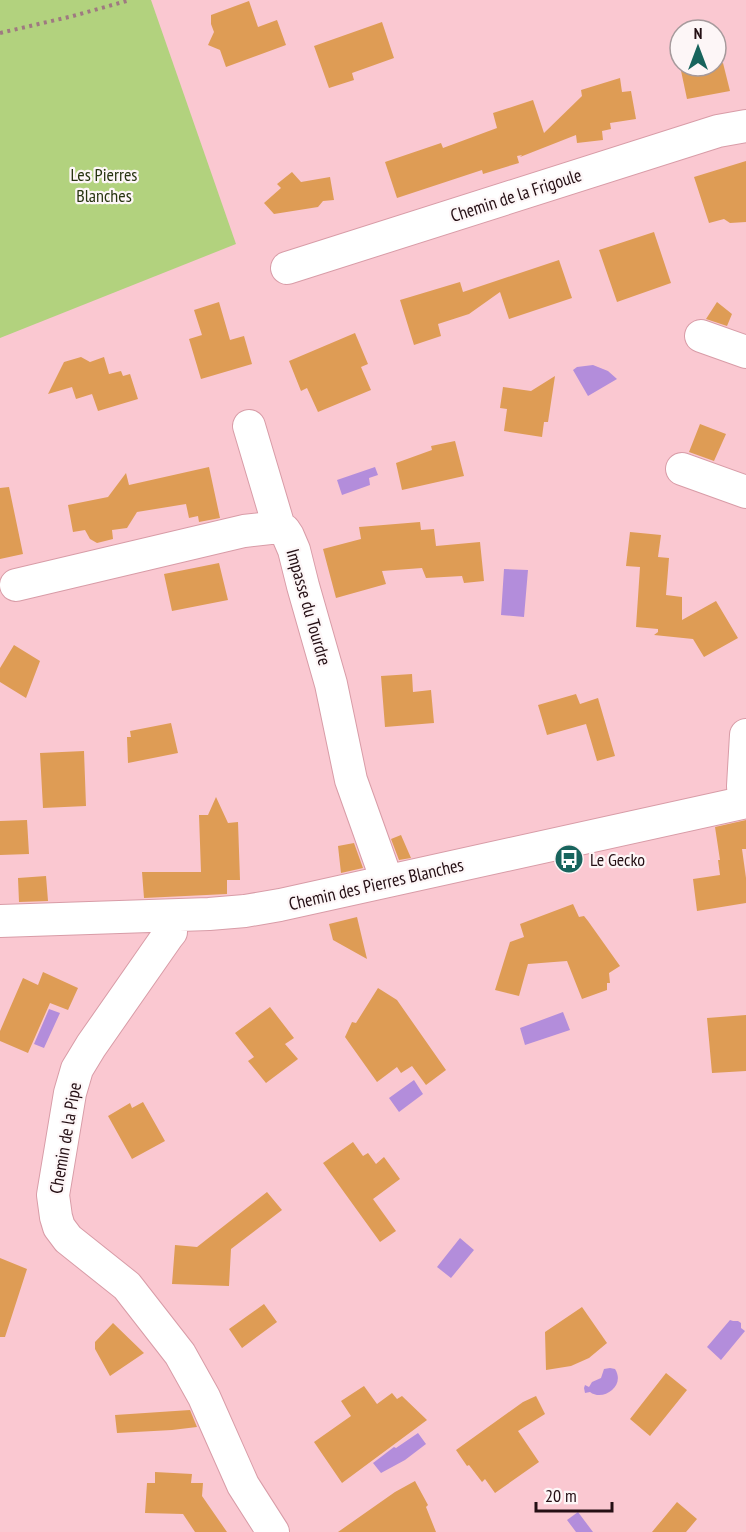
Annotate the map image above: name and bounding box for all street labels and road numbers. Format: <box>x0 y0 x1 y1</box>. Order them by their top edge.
street label: Chemin de la Frigoule <box>448 163 584 227</box>
street label: Impasse du Tourdre <box>281 546 337 668</box>
street label: Chemin des Pierres Blanches <box>287 853 465 915</box>
street label: Chemin de la Pipe <box>44 1081 86 1195</box>

